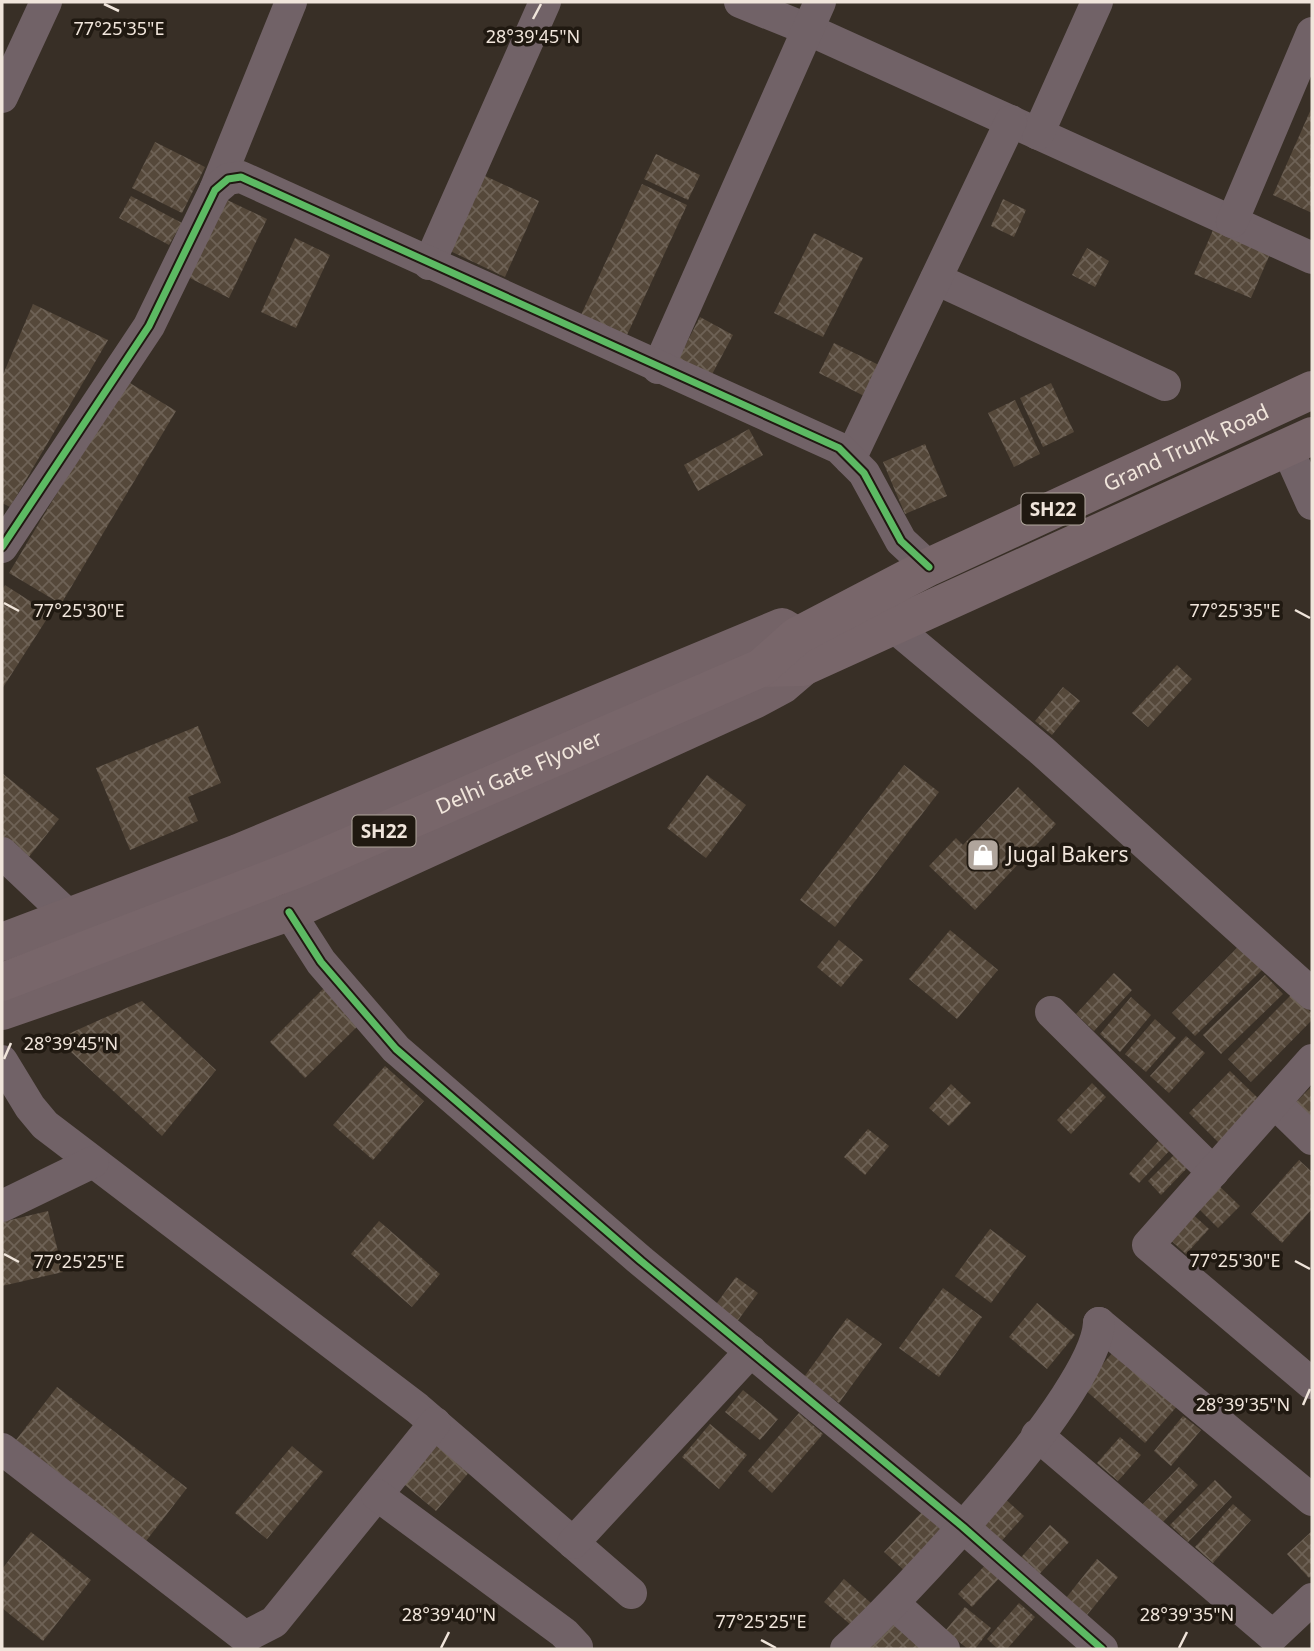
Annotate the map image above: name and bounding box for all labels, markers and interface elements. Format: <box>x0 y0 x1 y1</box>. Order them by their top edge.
text: 77°25'35"E <box>74 16 164 40</box>
text: 28°39'45"N <box>486 24 580 48</box>
street label: Grand Trunk Road <box>1099 397 1273 498</box>
road number: SH22 <box>1021 494 1084 524</box>
text: 77°25'30"E <box>34 598 124 622</box>
text: 77°25'35"E <box>1190 598 1280 622</box>
street label: Delhi Gate Flyover <box>431 723 607 820</box>
road number: SH22 <box>352 816 416 846</box>
shop icon: Jugal Bakers <box>964 836 1002 874</box>
place label: Jugal Bakers <box>1005 840 1129 868</box>
text: 28°39'45"N <box>24 1031 118 1055</box>
text: 77°25'30"E <box>1190 1248 1280 1272</box>
text: 77°25'25"E <box>34 1249 124 1273</box>
text: 28°39'35"N <box>1196 1392 1290 1416</box>
text: 28°39'40"N <box>402 1602 496 1626</box>
text: 28°39'35"N <box>1140 1602 1234 1626</box>
text: 77°25'25"E <box>716 1609 806 1633</box>

